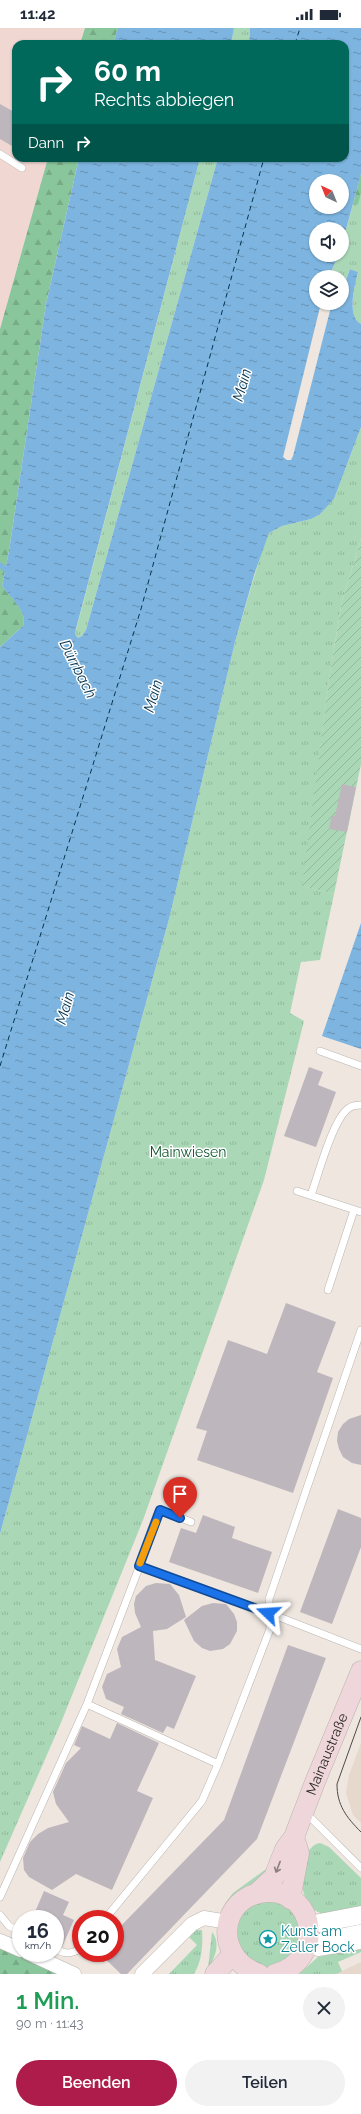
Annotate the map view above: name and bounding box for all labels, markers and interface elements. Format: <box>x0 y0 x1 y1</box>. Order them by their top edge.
text: 11:42 <box>20 5 56 23</box>
text: 60 m <box>94 55 161 88</box>
icon: right <box>28 56 80 108</box>
text: Rechts abbiegen <box>94 89 234 110</box>
icon: right <box>72 132 94 154</box>
text: Dann <box>28 134 64 152</box>
north arrow <box>309 174 349 214</box>
map controls <box>309 174 349 310</box>
button: sound <box>309 222 349 262</box>
button: layers <box>309 270 349 310</box>
water label: Main <box>229 367 255 403</box>
water label: Dürrbach <box>56 637 100 701</box>
water label: Main <box>140 678 166 714</box>
water label: Main <box>52 990 78 1026</box>
park label: Mainwiesen <box>150 1144 226 1160</box>
pin <box>163 1477 197 1518</box>
icon: arrive <box>169 1483 191 1505</box>
position arrow <box>247 1592 289 1634</box>
street label: Mainaustraße <box>303 1711 351 1797</box>
one-way arrow <box>273 1861 281 1873</box>
speed limit sign: 20 <box>72 1910 124 1962</box>
text: 16 <box>27 1919 49 1943</box>
place label: Kunst am Zeller Bock <box>281 1923 355 1955</box>
place icon: Kunst am Zeller Bock <box>258 1929 278 1949</box>
text: km/h <box>25 1940 51 1951</box>
text: 1 Min. <box>16 1986 79 2015</box>
button: close <box>303 1987 345 2029</box>
text: 90 m · 11:43 <box>16 2016 84 2031</box>
button: Beenden <box>16 2060 177 2106</box>
button: Teilen <box>185 2060 345 2106</box>

